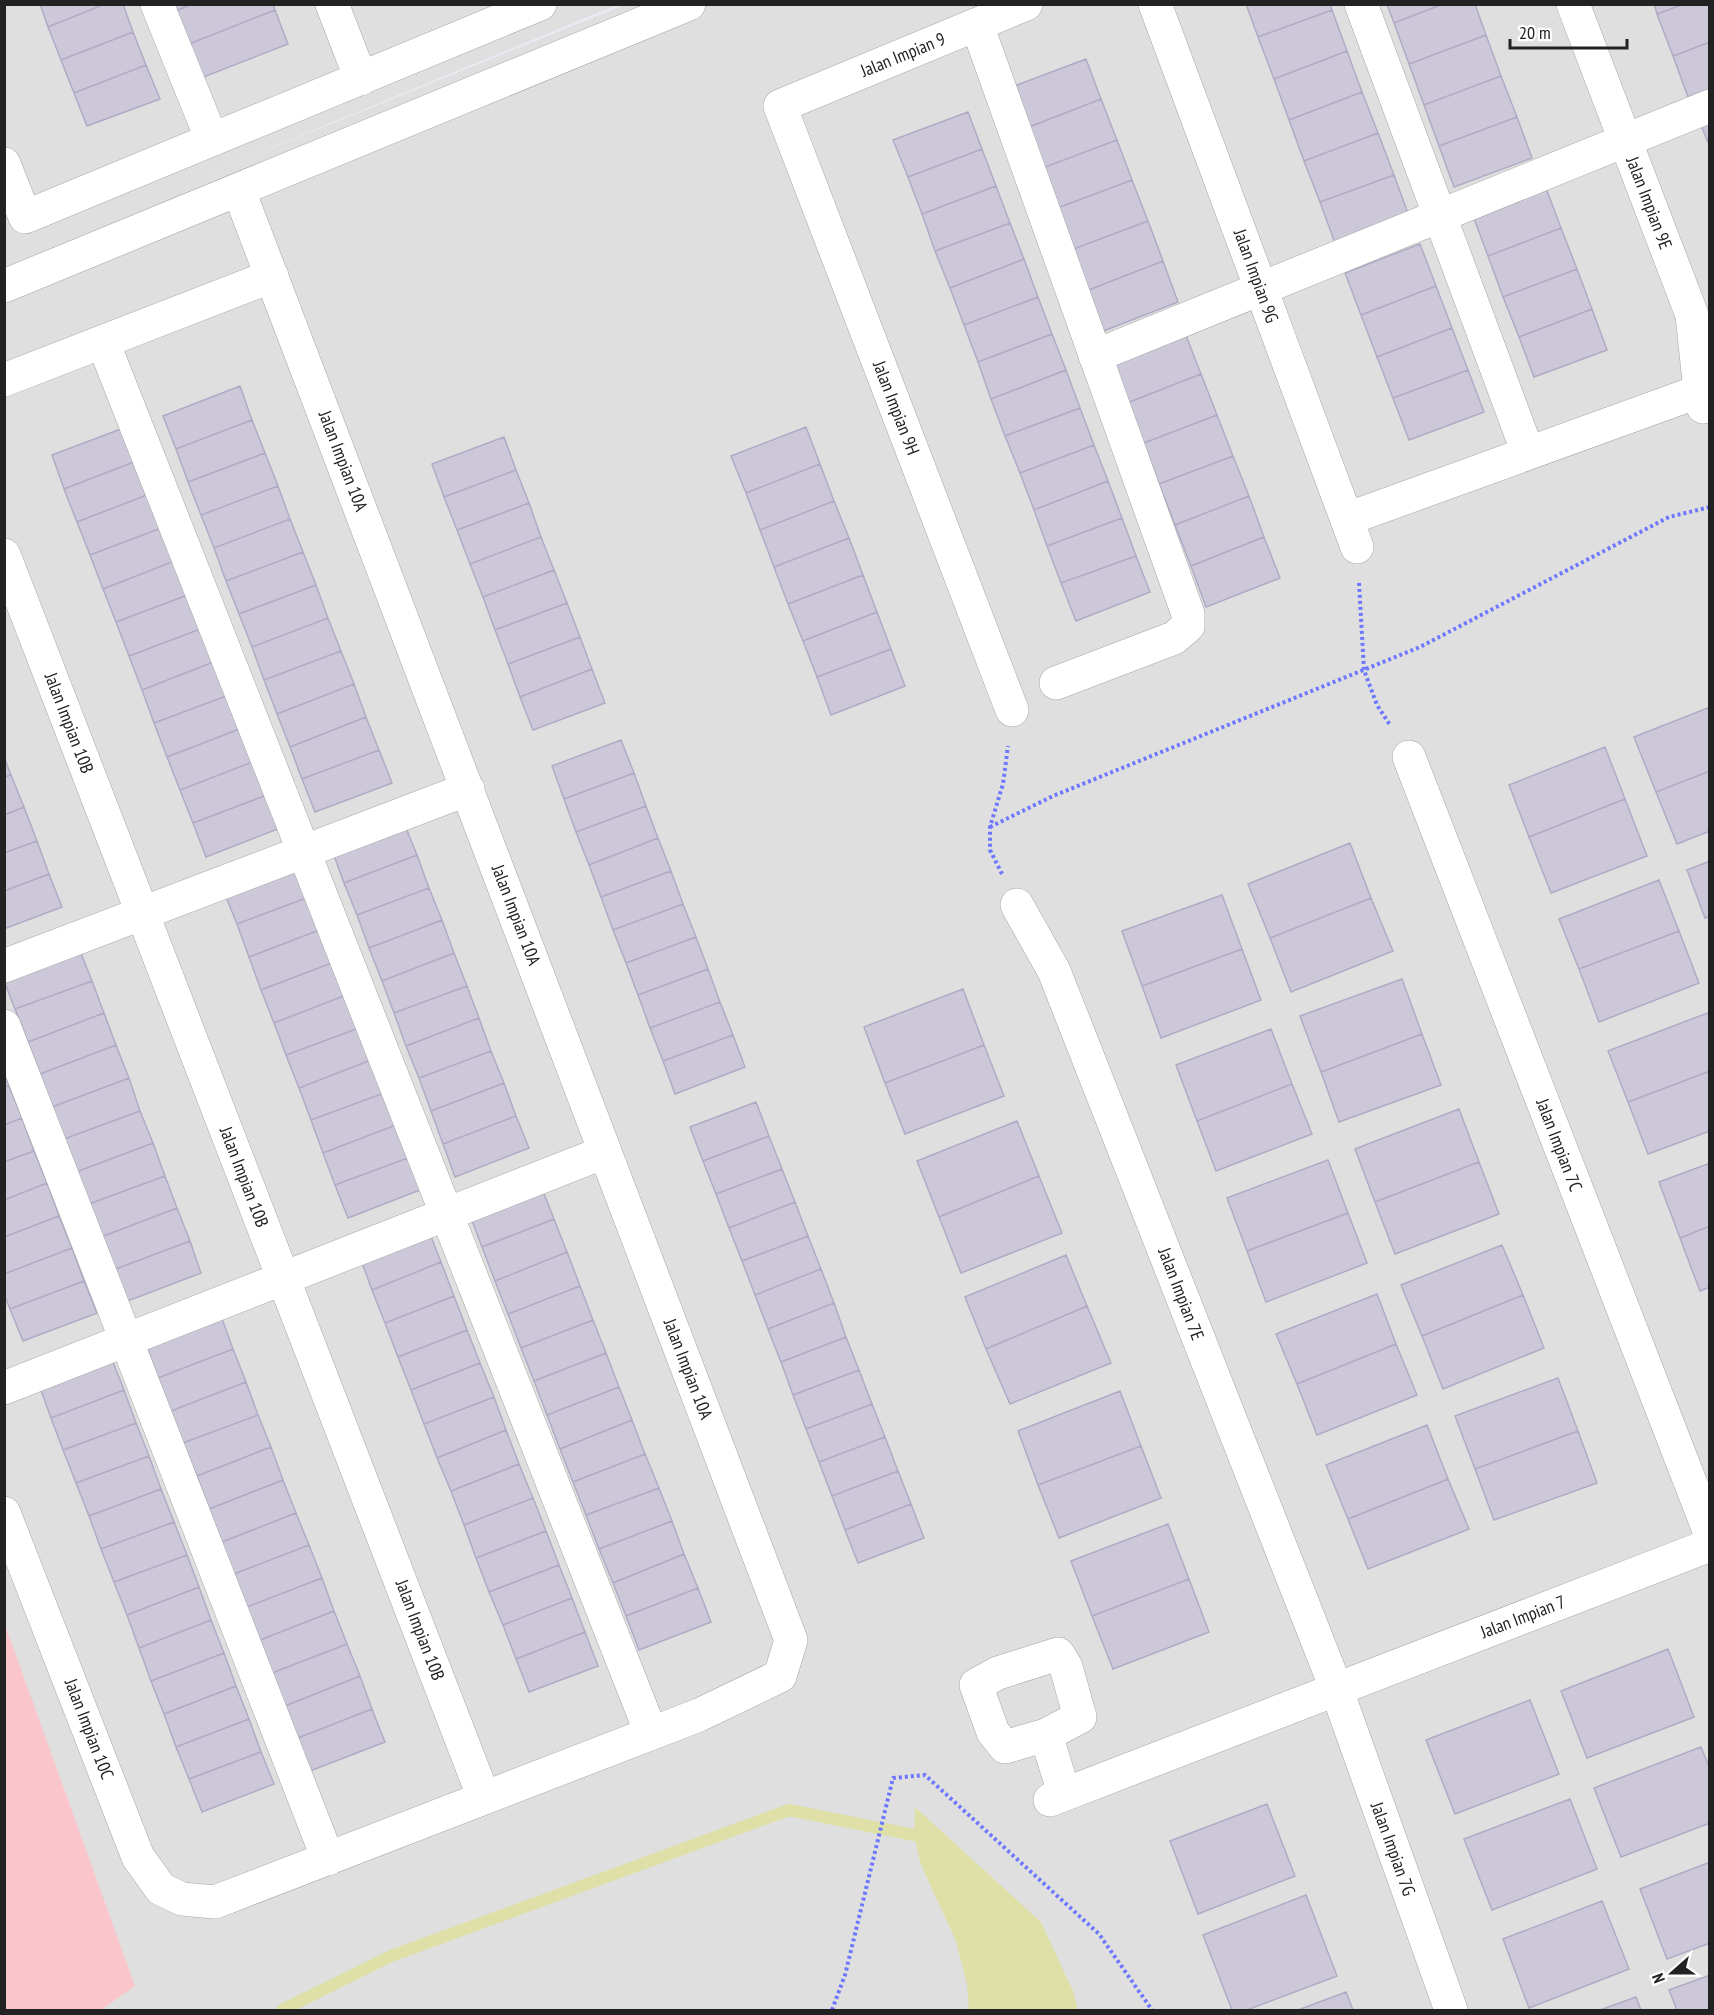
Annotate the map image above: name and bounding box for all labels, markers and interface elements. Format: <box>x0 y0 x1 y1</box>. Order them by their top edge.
scale bar <box>1510 12 1627 50</box>
text: 20 m <box>1519 21 1551 44</box>
street label: Jalan Impian 9 <box>856 27 949 82</box>
street label: Jalan Impian 9E <box>1621 152 1678 252</box>
street label: Jalan Impian 9G <box>1229 225 1284 326</box>
street label: Jalan Impian 9H <box>868 357 925 458</box>
street label: Jalan Impian 10A <box>313 406 373 515</box>
street label: Jalan Impian 10B <box>39 668 99 776</box>
street label: Jalan Impian 10A <box>486 860 546 969</box>
street label: Jalan Impian 7C <box>1531 1094 1588 1194</box>
street label: Jalan Impian 10B <box>214 1122 274 1230</box>
street label: Jalan Impian 7E <box>1153 1243 1210 1343</box>
street label: Jalan Impian 10A <box>658 1314 718 1423</box>
street label: Jalan Impian 10B <box>390 1575 450 1683</box>
street label: Jalan Impian 7 <box>1476 1590 1569 1644</box>
street label: Jalan Impian 10C <box>59 1674 119 1782</box>
street label: Jalan Impian 7G <box>1366 1798 1421 1899</box>
north arrow <box>1642 1943 1702 2003</box>
text: N <box>1647 1971 1669 1986</box>

